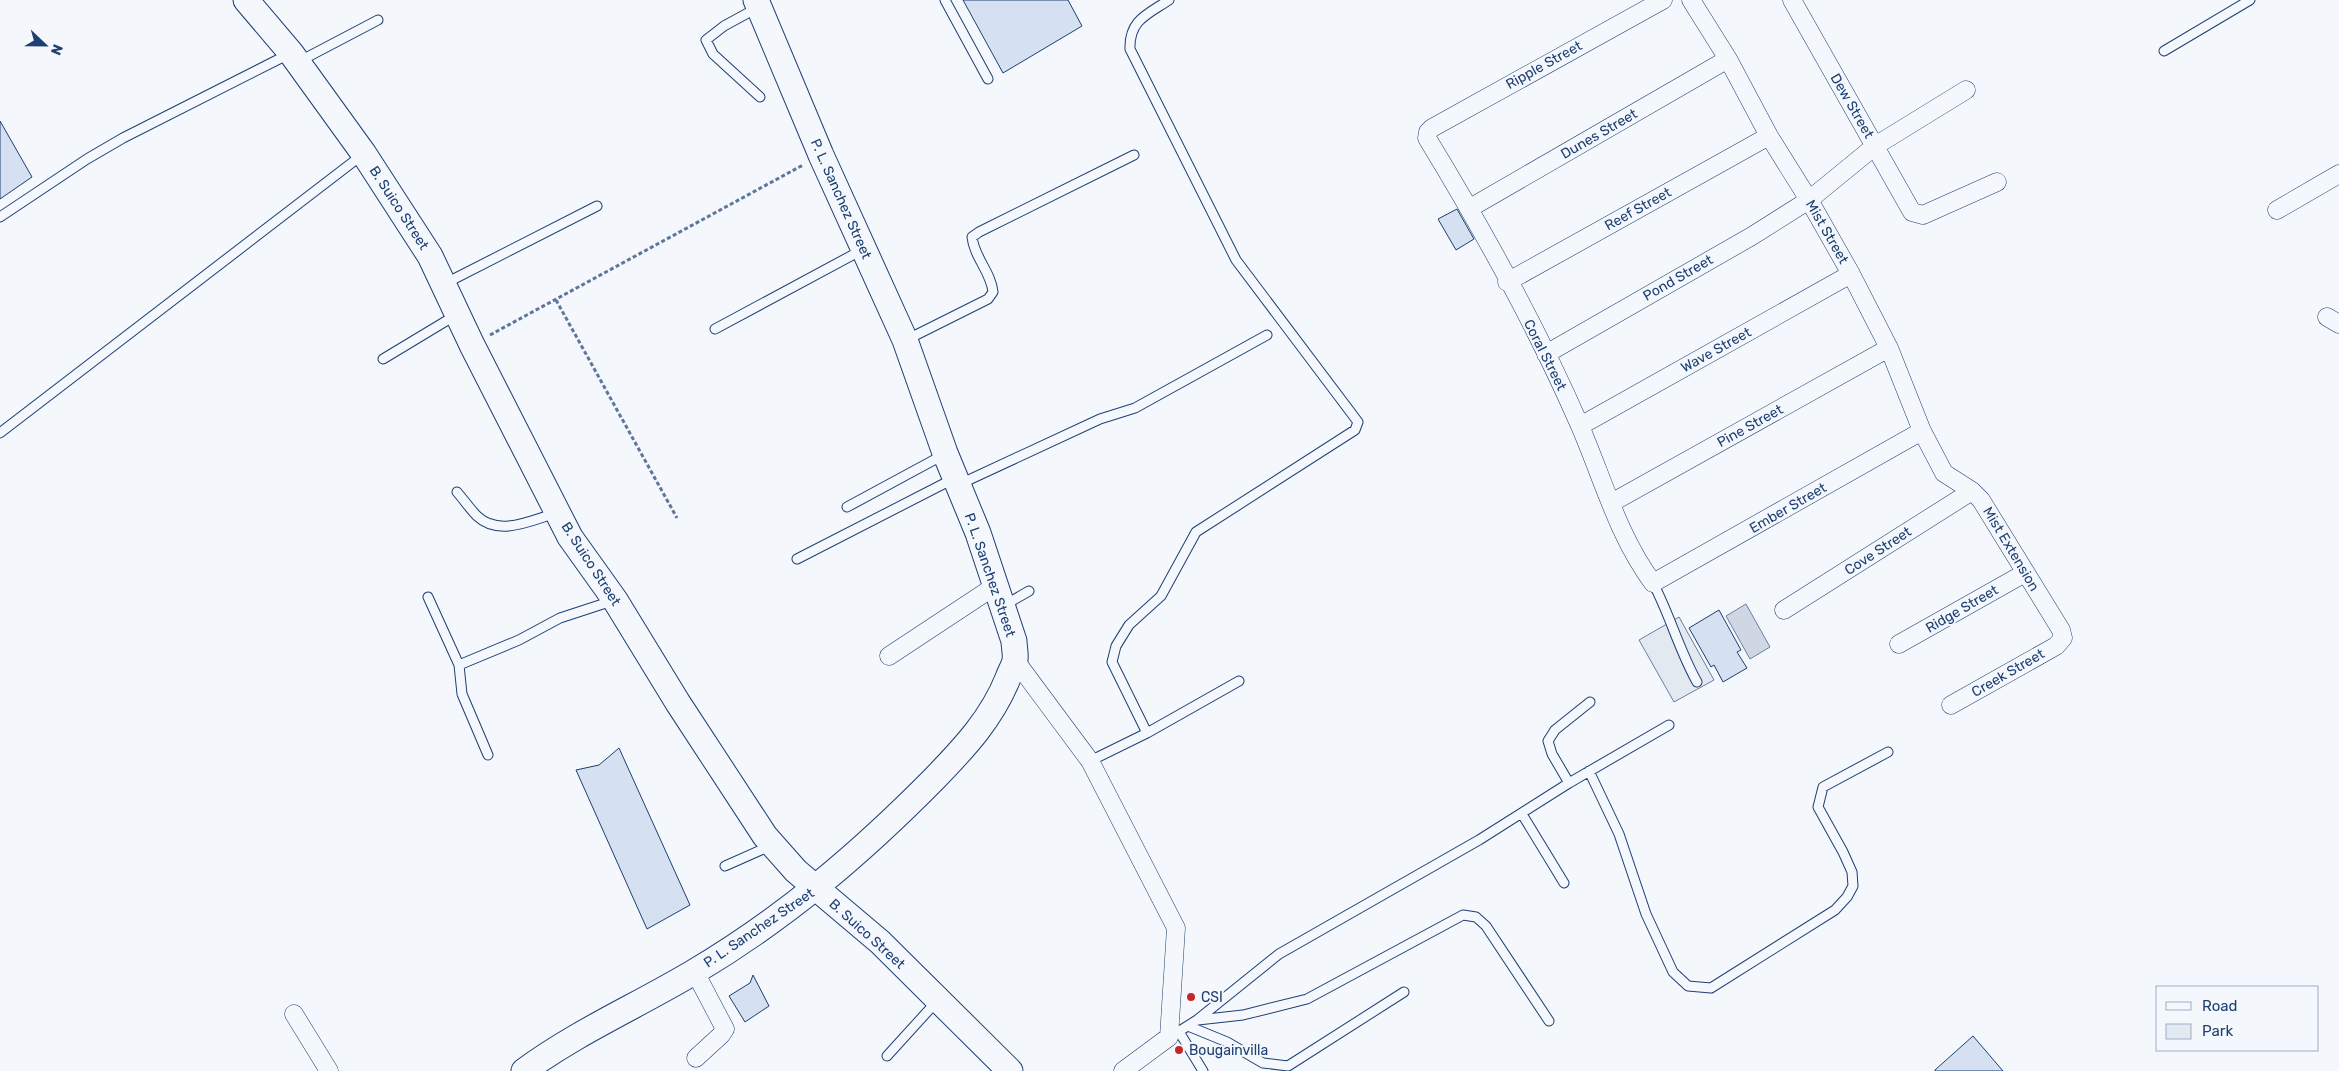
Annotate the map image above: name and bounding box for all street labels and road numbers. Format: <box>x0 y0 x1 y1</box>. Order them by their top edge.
street label: Ripple Street <box>1503 37 1585 93</box>
street label: Dew Street <box>1827 71 1878 142</box>
street label: Dunes Street <box>1558 105 1641 163</box>
street label: P. L. Sanchez Street <box>807 136 875 262</box>
street label: B. Suico Street <box>366 163 433 253</box>
street label: Reef Street <box>1602 183 1675 234</box>
street label: Mist Street <box>1802 197 1852 267</box>
street label: Pond Street <box>1640 251 1716 305</box>
street label: Coral Street <box>1520 317 1570 394</box>
street label: Wave Street <box>1678 323 1755 376</box>
street label: Pine Street <box>1714 401 1786 451</box>
street label: Ember Street <box>1747 479 1830 537</box>
street label: Mist Extension <box>1979 504 2043 594</box>
street label: P. L. Sanchez Street <box>961 511 1019 640</box>
street label: B. Suico Street <box>558 519 625 609</box>
street label: Cove Street <box>1841 523 1915 579</box>
street label: Ridge Street <box>1923 581 2002 637</box>
street label: Creek Street <box>1969 645 2048 701</box>
street label: P. L. Sanchez Street <box>700 884 818 971</box>
street label: B. Suico Street <box>826 895 909 973</box>

